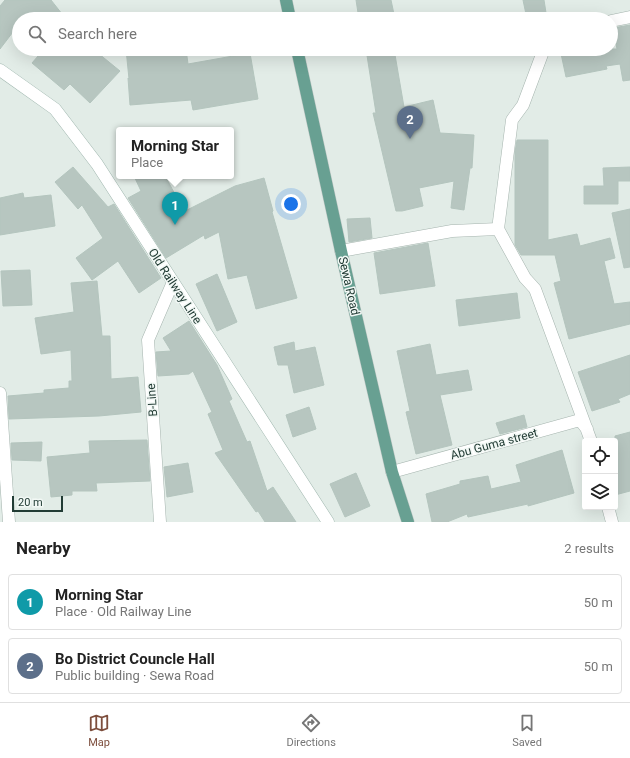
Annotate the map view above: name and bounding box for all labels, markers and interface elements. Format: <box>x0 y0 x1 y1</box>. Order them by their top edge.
search box <box>12 12 618 56</box>
icon: search <box>26 23 48 45</box>
text: Search here <box>58 25 137 43</box>
pin: 2 <box>397 106 423 139</box>
popup <box>116 127 234 179</box>
text: Morning Star <box>131 137 219 155</box>
text: Place <box>131 155 163 170</box>
pin: 1 <box>162 192 188 225</box>
your location <box>281 194 301 214</box>
street label: Old Railway Line <box>145 246 205 326</box>
street label: Sewa Road <box>335 255 363 317</box>
street label: B-Line <box>144 383 160 417</box>
street label: Abu Guma street <box>449 426 539 462</box>
map controls <box>582 438 618 510</box>
button: locate <box>582 438 618 474</box>
button: layers <box>582 474 618 510</box>
scale bar <box>12 494 63 513</box>
text: 20 m <box>18 496 43 509</box>
text: Nearby <box>16 538 71 558</box>
text: 2 results <box>564 541 614 556</box>
text: Morning Star <box>55 586 143 604</box>
text: 1 <box>26 595 34 610</box>
text: 50 m <box>584 595 613 610</box>
text: Place · Old Railway Line <box>55 604 191 619</box>
text: Bo District Councle Hall <box>55 650 215 668</box>
text: 2 <box>26 659 34 674</box>
text: 50 m <box>584 659 613 674</box>
text: Public building · Sewa Road <box>55 668 214 683</box>
tab: Map <box>88 712 110 749</box>
tab: Directions <box>286 712 336 749</box>
tab: Saved <box>512 712 542 749</box>

